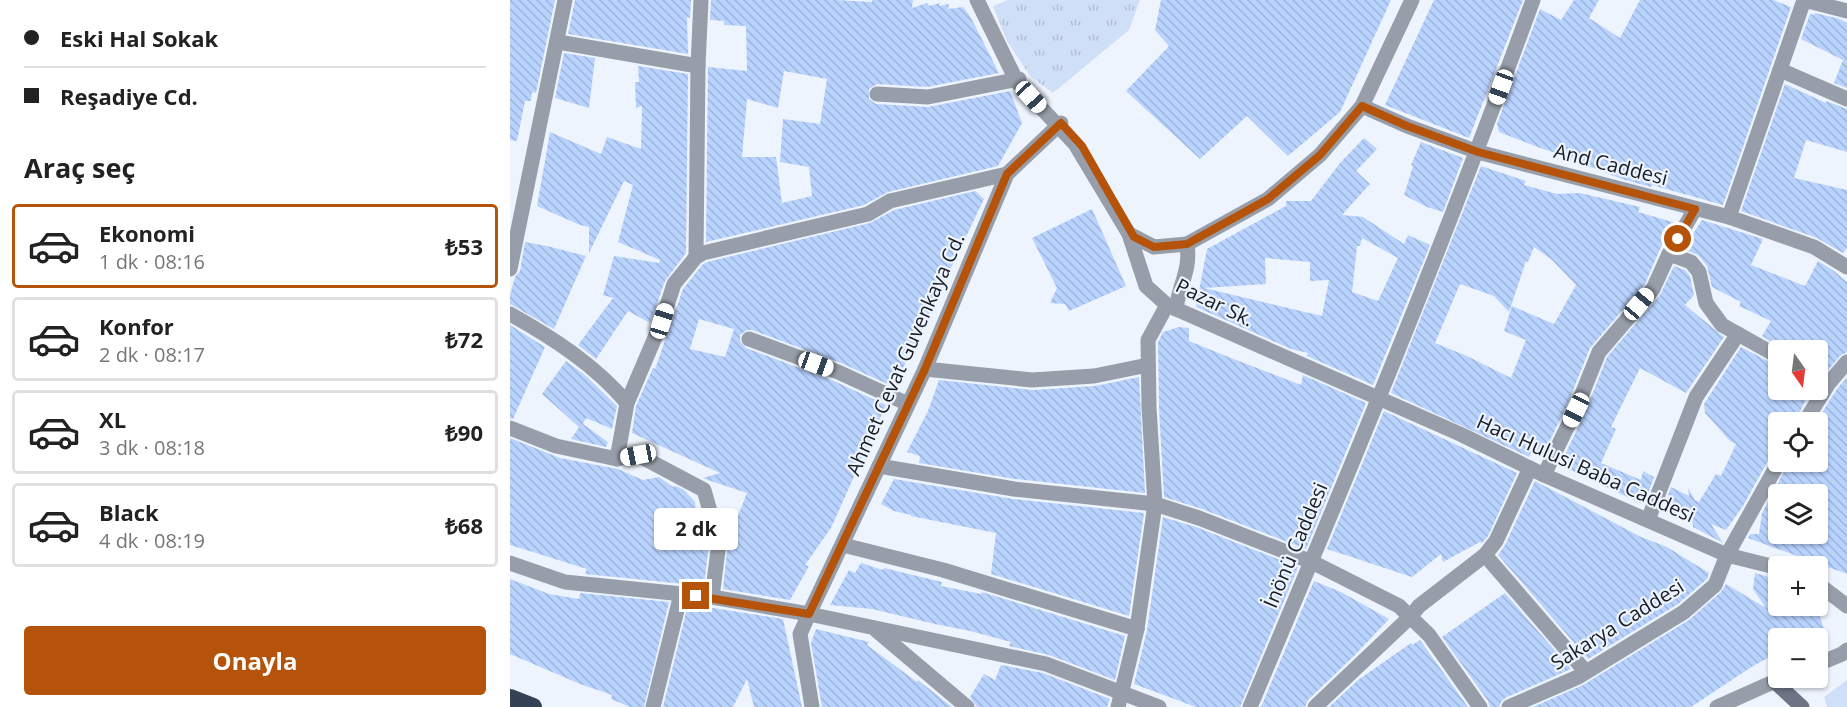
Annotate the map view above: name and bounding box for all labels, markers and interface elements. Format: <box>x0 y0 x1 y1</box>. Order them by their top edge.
text: Eski Hal Sokak <box>60 23 218 53</box>
car <box>1486 67 1516 107</box>
car <box>1012 78 1050 116</box>
text: Reşadiye Cd. <box>60 81 198 111</box>
street label: And Caddesi <box>1551 137 1671 191</box>
text: Araç seç <box>24 149 135 186</box>
text: Ekonomi <box>99 218 195 248</box>
icon: car <box>27 219 81 273</box>
route start <box>1664 225 1691 252</box>
street label: Ahmet Cevat Guvenkaya Cd. <box>839 229 971 479</box>
text: ₺53 <box>445 231 483 261</box>
text: 1 dk · 08:16 <box>99 248 205 275</box>
street label: Pazar Sk. <box>1171 272 1259 332</box>
car <box>1621 284 1657 324</box>
car <box>648 301 676 341</box>
text: Konfor <box>99 311 174 341</box>
icon: car <box>27 312 81 366</box>
text: ₺72 <box>445 324 483 354</box>
north arrow <box>1768 340 1828 400</box>
map controls <box>1768 340 1828 688</box>
text: 2 dk · 08:17 <box>99 341 205 368</box>
car <box>796 349 836 379</box>
car <box>1560 390 1592 430</box>
text: XL <box>99 404 126 434</box>
icon: car <box>27 405 81 459</box>
street label: Hacı Hulusi Baba Caddesi <box>1473 408 1699 528</box>
button: locate <box>1768 412 1828 472</box>
text: ₺90 <box>445 417 483 447</box>
text: 3 dk · 08:18 <box>99 434 205 461</box>
car <box>619 443 657 467</box>
street label: İnönü Caddesi <box>1256 478 1334 612</box>
button: layers <box>1768 484 1828 544</box>
text: Black <box>99 497 159 527</box>
icon: car <box>27 498 81 552</box>
callout: 2 dk <box>654 509 738 551</box>
text: ₺68 <box>445 510 483 540</box>
text: 2 dk <box>675 515 717 542</box>
text: 4 dk · 08:19 <box>99 527 205 554</box>
button: + <box>1768 556 1828 616</box>
street label: Sakarya Caddesi <box>1545 572 1689 676</box>
route end <box>682 582 709 609</box>
button: Onayla <box>24 626 486 695</box>
button: − <box>1768 628 1828 688</box>

